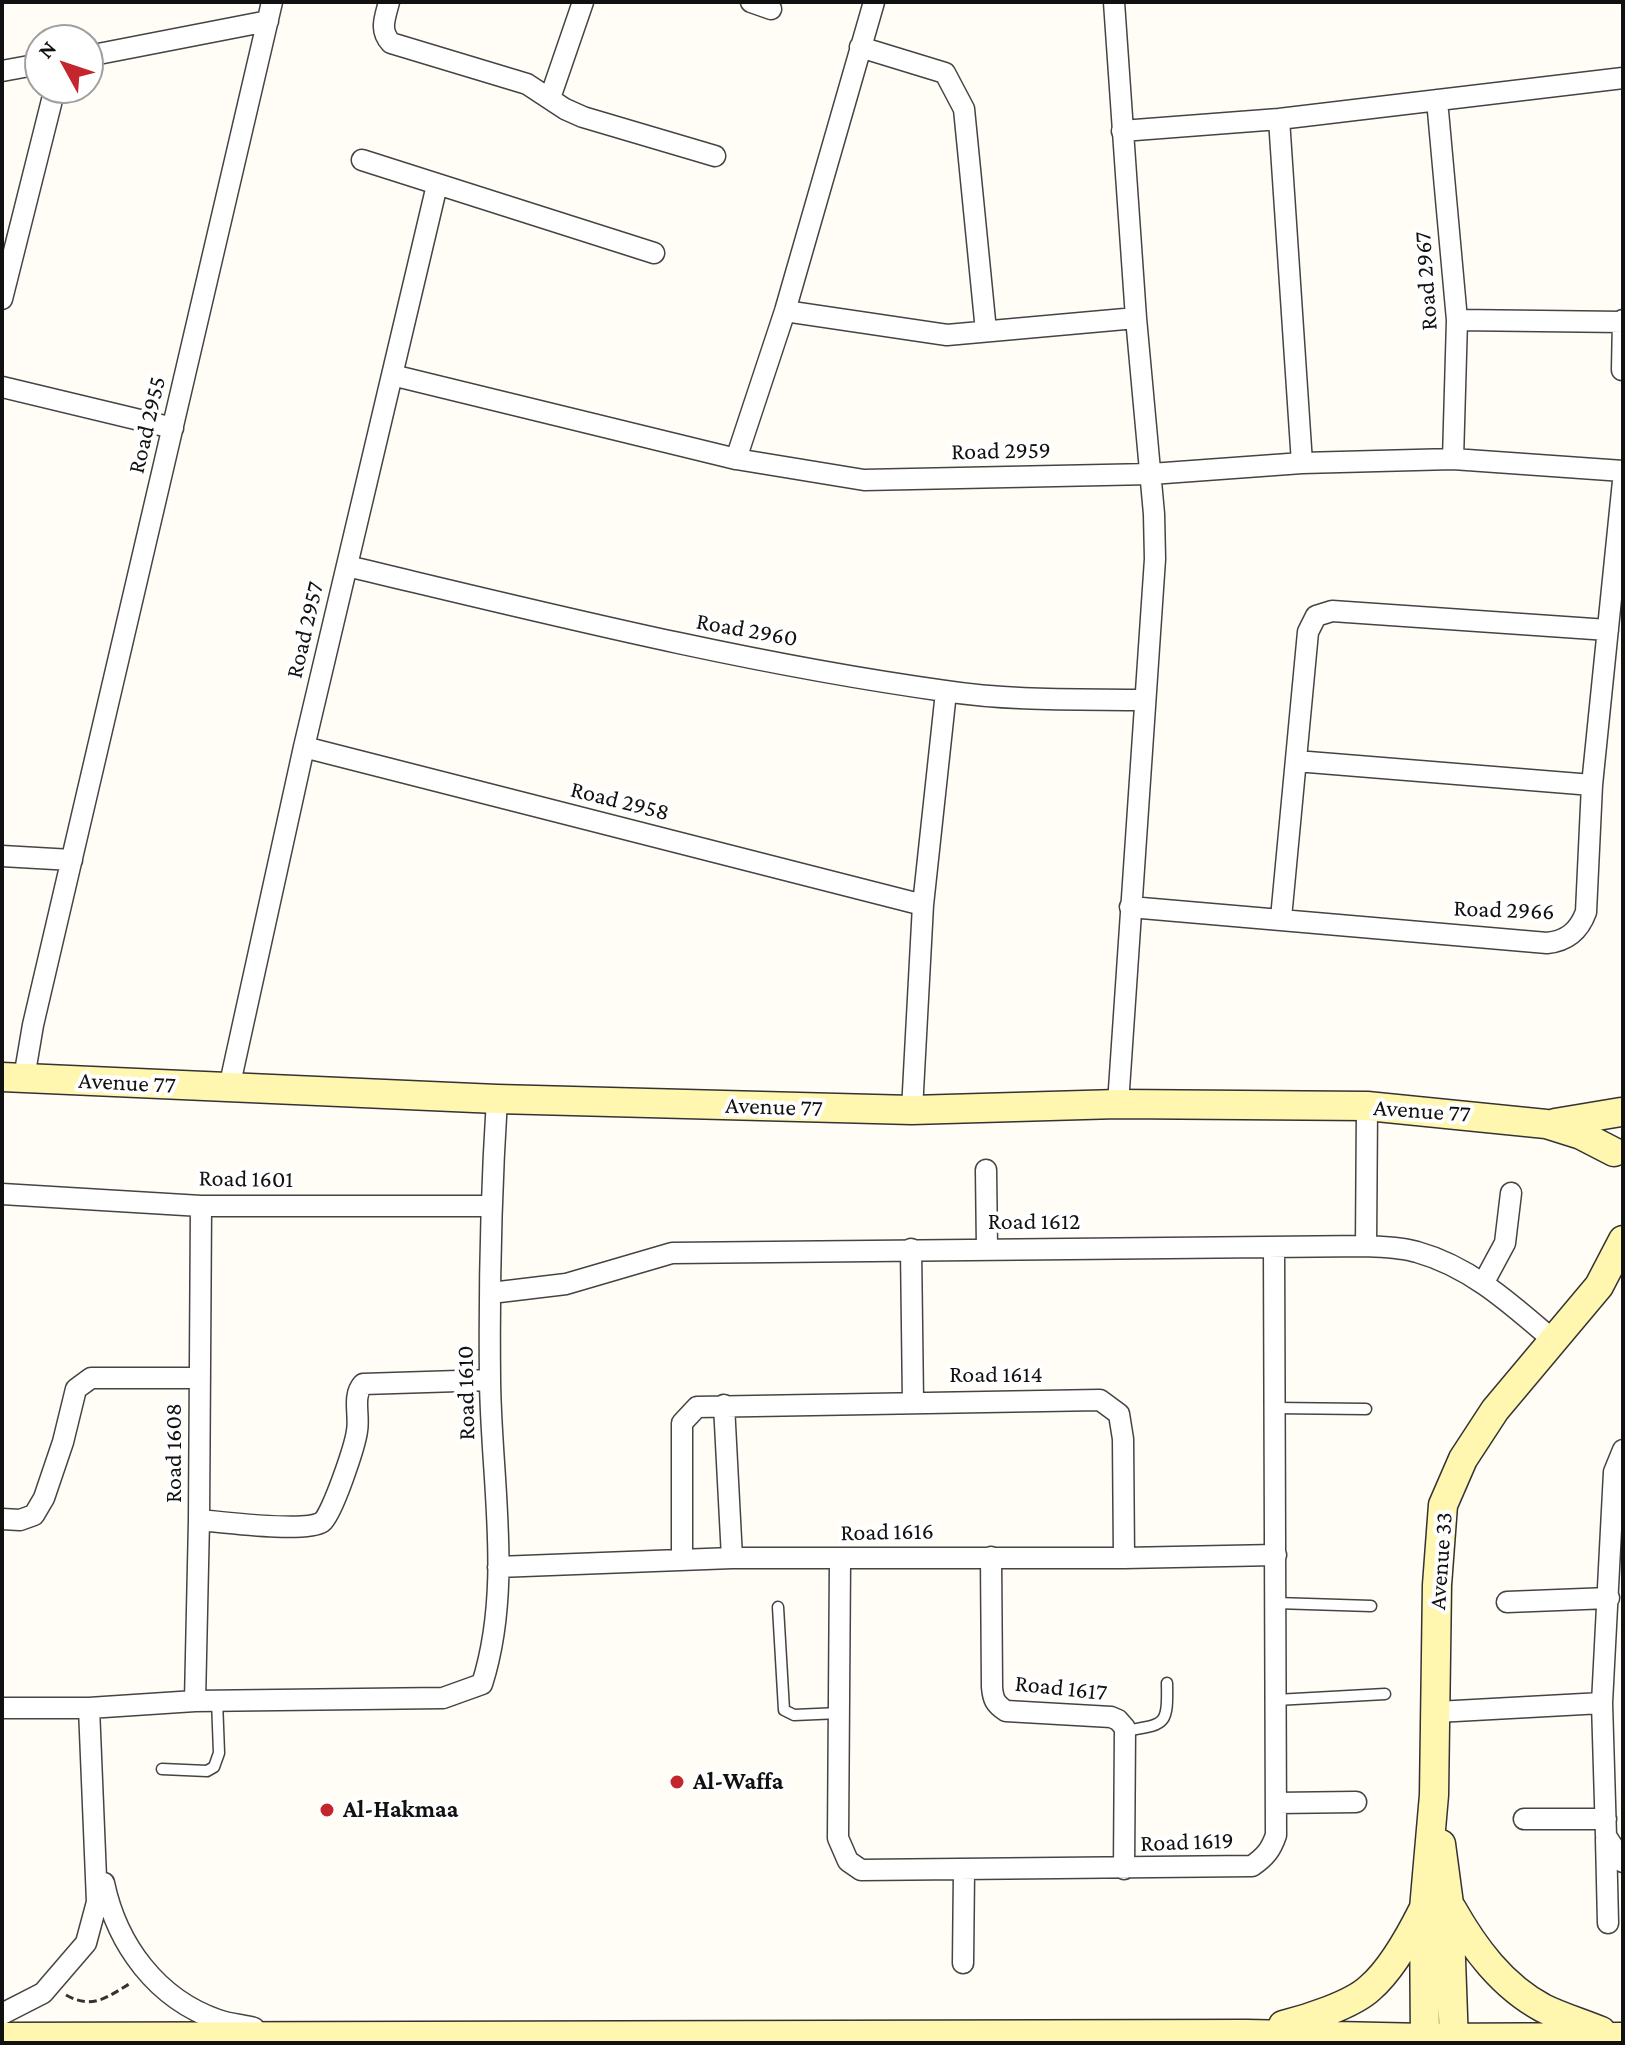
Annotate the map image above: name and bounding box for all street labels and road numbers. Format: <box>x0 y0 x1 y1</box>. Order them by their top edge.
street label: Road 2967 <box>1408 231 1444 331</box>
street label: Road 2955 <box>122 374 172 476</box>
street label: Road 2959 <box>951 436 1051 466</box>
street label: Road 2957 <box>280 579 330 681</box>
street label: Road 2960 <box>694 607 800 653</box>
street label: Road 2958 <box>568 775 672 827</box>
street label: Road 2966 <box>1453 894 1555 926</box>
street label: Avenue 77 <box>78 1066 176 1100</box>
street label: Avenue 77 <box>725 1091 823 1123</box>
street label: Avenue 77 <box>1372 1093 1472 1129</box>
street label: Road 1601 <box>198 1164 294 1194</box>
street label: Road 1612 <box>988 1208 1080 1236</box>
street label: Road 1610 <box>451 1345 481 1441</box>
street label: Road 1614 <box>949 1361 1043 1389</box>
street label: Road 1608 <box>160 1403 188 1503</box>
street label: Avenue 33 <box>1423 1511 1459 1611</box>
street label: Road 1616 <box>840 1517 934 1547</box>
street label: Road 1617 <box>1014 1669 1108 1707</box>
street label: Road 1619 <box>1140 1826 1234 1858</box>

